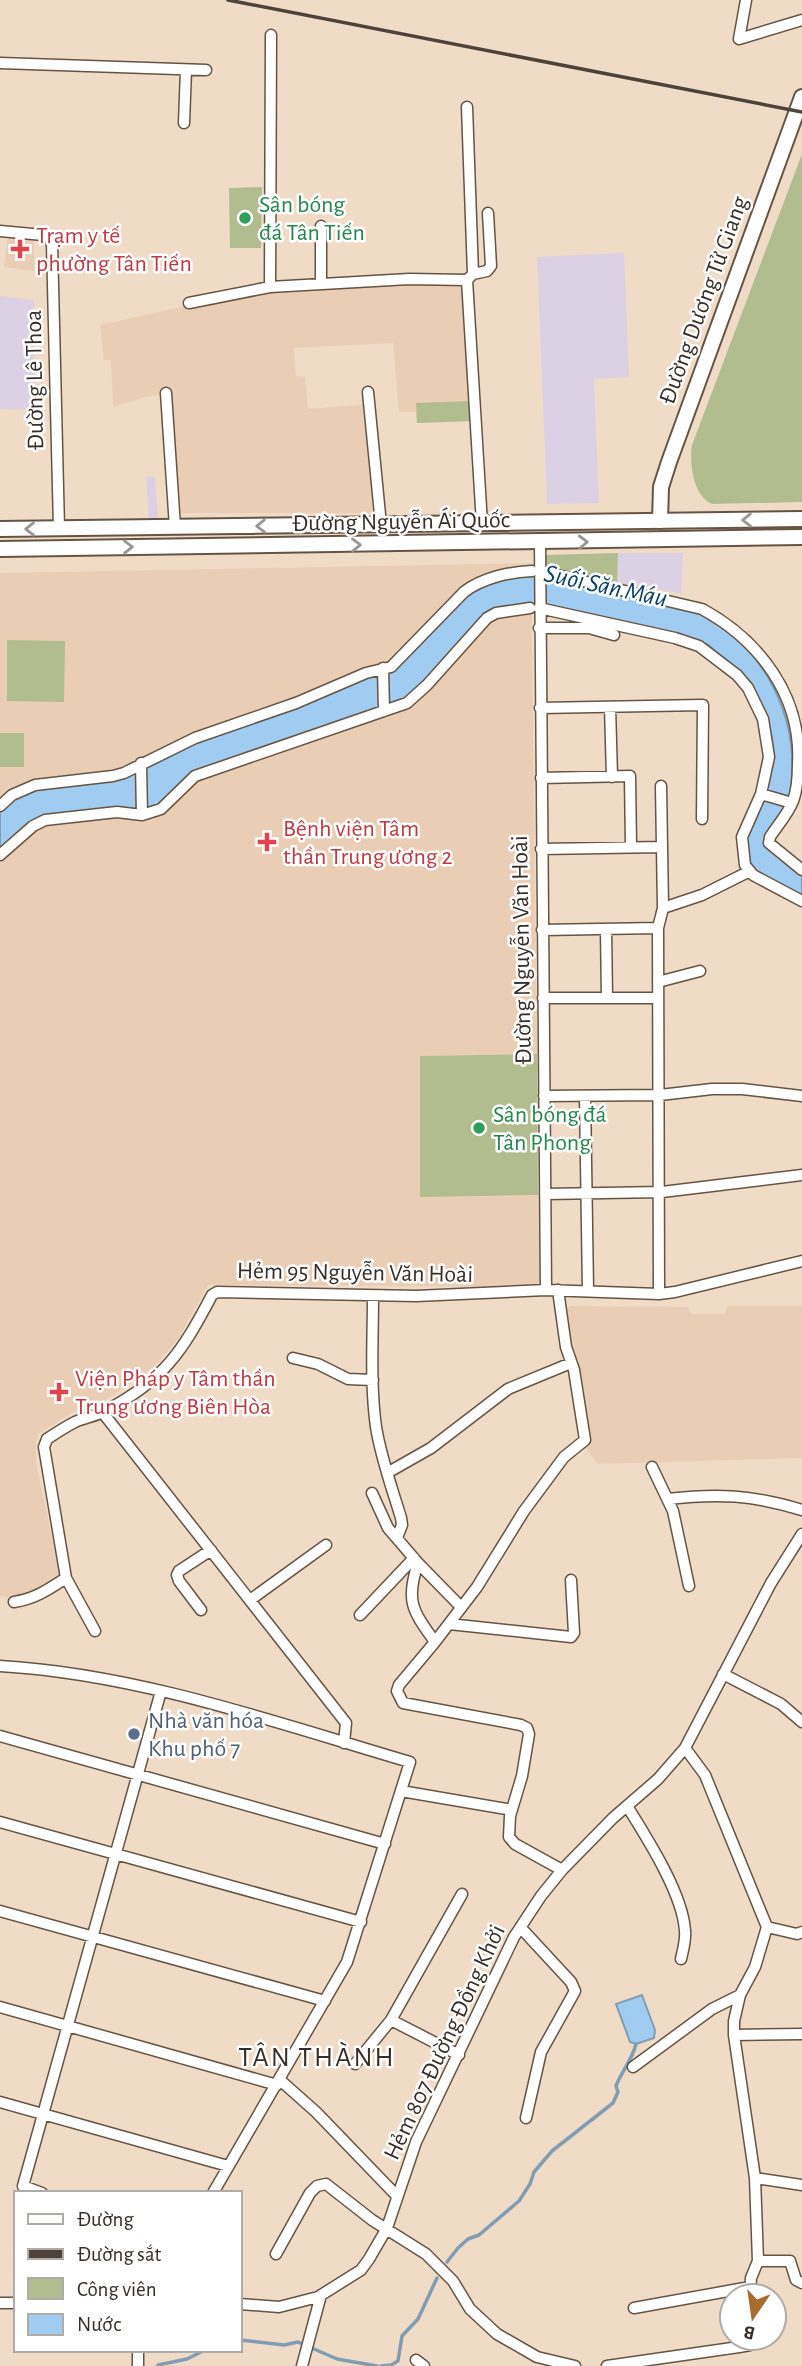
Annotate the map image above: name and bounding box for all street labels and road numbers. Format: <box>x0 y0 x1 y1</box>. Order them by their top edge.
street label: Đường Dương Tử Giang <box>655 193 753 407</box>
street label: Đường Lê Thoa <box>22 310 48 450</box>
street label: Đường Nguyễn Ái Quốc <box>292 506 510 536</box>
street label: Đường Nguyễn Văn Hoài <box>507 835 536 1065</box>
street label: Hẻm 95 Nguyễn Văn Hoài <box>237 1258 473 1287</box>
street label: Hẻm 807 Đường Đồng Khởi <box>380 1921 510 2164</box>

